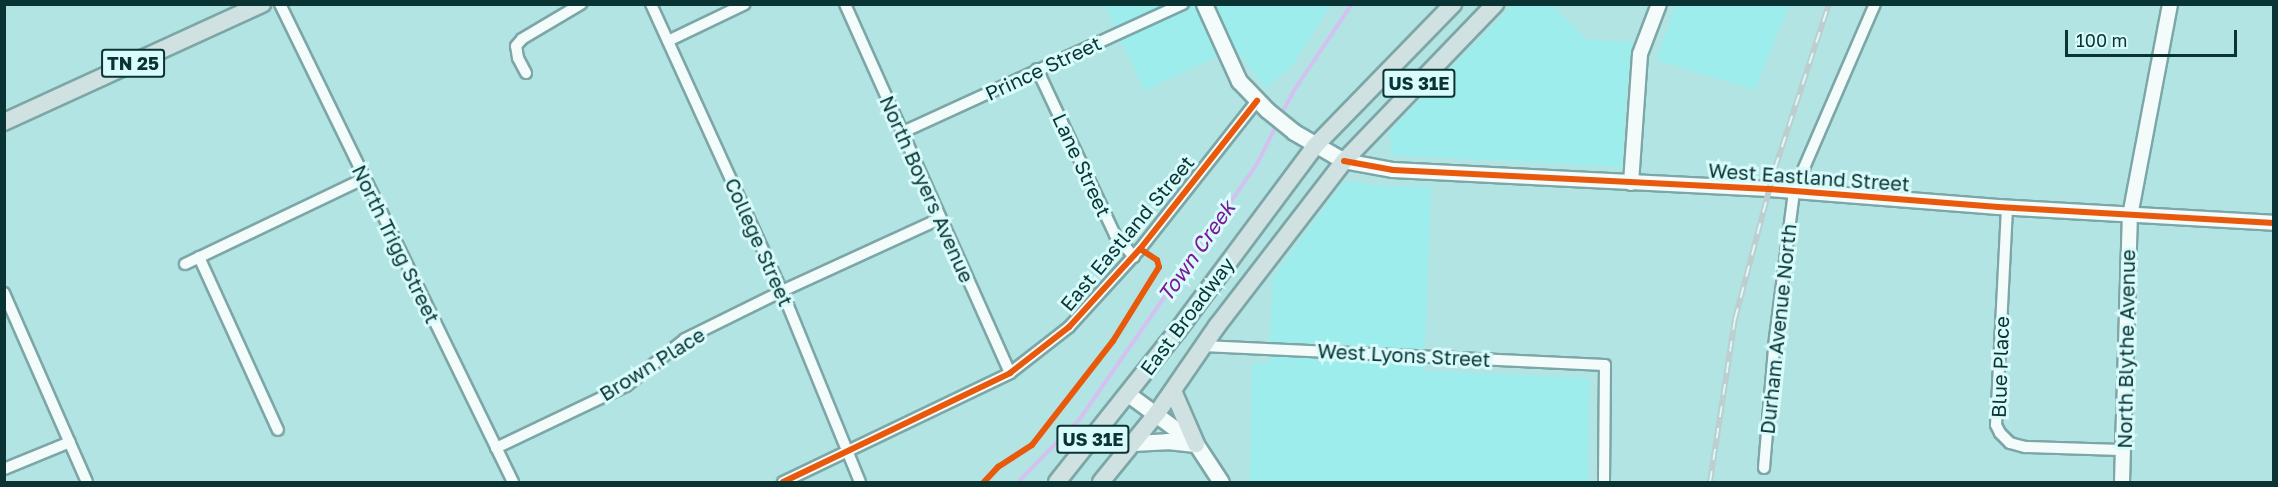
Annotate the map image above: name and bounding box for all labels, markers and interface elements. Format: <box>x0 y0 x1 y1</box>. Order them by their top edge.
scale bar <box>2068 18 2240 56</box>
text: 100 m <box>2076 29 2127 51</box>
street label: Prince Street <box>981 31 1105 105</box>
road number: TN 25 <box>100 48 166 78</box>
road number: US 31E <box>1382 68 1456 98</box>
street label: North Boyers Avenue <box>875 92 979 286</box>
street label: Lane Street <box>1048 110 1116 220</box>
street label: East Eastland Street <box>1055 150 1199 316</box>
street label: West Eastland Street <box>1707 158 1911 196</box>
street label: North Trigg Street <box>347 161 445 327</box>
street label: College Street <box>720 174 798 310</box>
water label: Town Creek <box>1152 196 1240 306</box>
street label: Durham Avenue North <box>1755 223 1801 435</box>
street label: North Blythe Avenue <box>2112 249 2140 449</box>
street label: East Broadway <box>1135 252 1239 380</box>
street label: Blue Place <box>1986 316 2014 418</box>
street label: Brown Place <box>595 322 709 406</box>
street label: West Lyons Street <box>1317 338 1491 372</box>
road number: US 31E <box>1056 424 1130 454</box>

